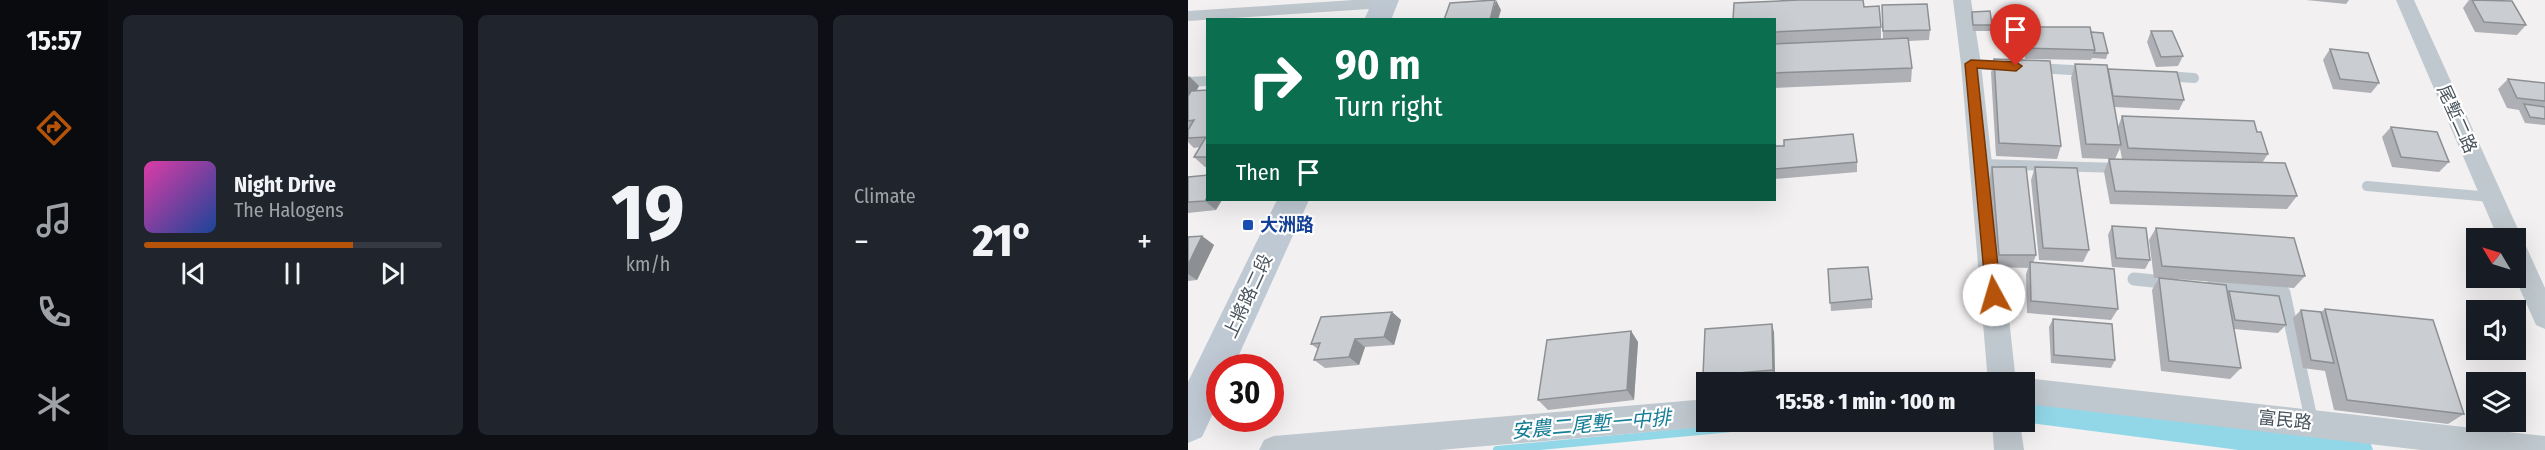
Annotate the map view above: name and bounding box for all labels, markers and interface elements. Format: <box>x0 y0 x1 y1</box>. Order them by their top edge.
pin <box>1990 4 2041 66</box>
icon: arrive <box>1999 13 2032 46</box>
text: 15:57 <box>26 25 82 57</box>
text: 90 m <box>1335 40 1420 90</box>
icon: right <box>1236 42 1314 120</box>
street label: 尾塹二路 <box>2432 82 2482 156</box>
text: Turn right <box>1335 91 1443 123</box>
icon: directions <box>33 107 75 149</box>
icon: arrive <box>1292 156 1325 189</box>
text: Then <box>1236 159 1280 186</box>
text: 19 <box>611 166 685 260</box>
text: Night Drive <box>234 171 336 198</box>
text: Climate <box>854 184 916 208</box>
text: The Halogens <box>234 198 344 222</box>
icon: music <box>33 199 75 241</box>
text: 21° <box>972 214 1033 268</box>
place label: 大洲路 <box>1260 214 1314 236</box>
marker: 大洲路 <box>1241 218 1255 232</box>
text: − <box>854 222 869 262</box>
text: + <box>1137 222 1152 262</box>
north arrow <box>2466 228 2526 288</box>
map controls <box>2466 228 2526 432</box>
street label: 上將路二段 <box>1219 251 1277 341</box>
text: km/h <box>626 252 670 276</box>
icon: previous <box>177 257 210 290</box>
icon: pause <box>276 257 309 290</box>
icon: next <box>376 257 409 290</box>
position arrow <box>1962 263 2026 327</box>
icon: phone <box>33 291 75 333</box>
button: sound <box>2466 300 2526 360</box>
speed limit sign: 30 <box>1206 354 1284 432</box>
button: layers <box>2466 372 2526 432</box>
icon: climate <box>33 383 75 425</box>
text: 15:58 · 1 min · 100 m <box>1776 388 1955 415</box>
water label: 安農二尾塹一中排 <box>1510 405 1675 443</box>
street label: 富民路 <box>2257 406 2313 434</box>

